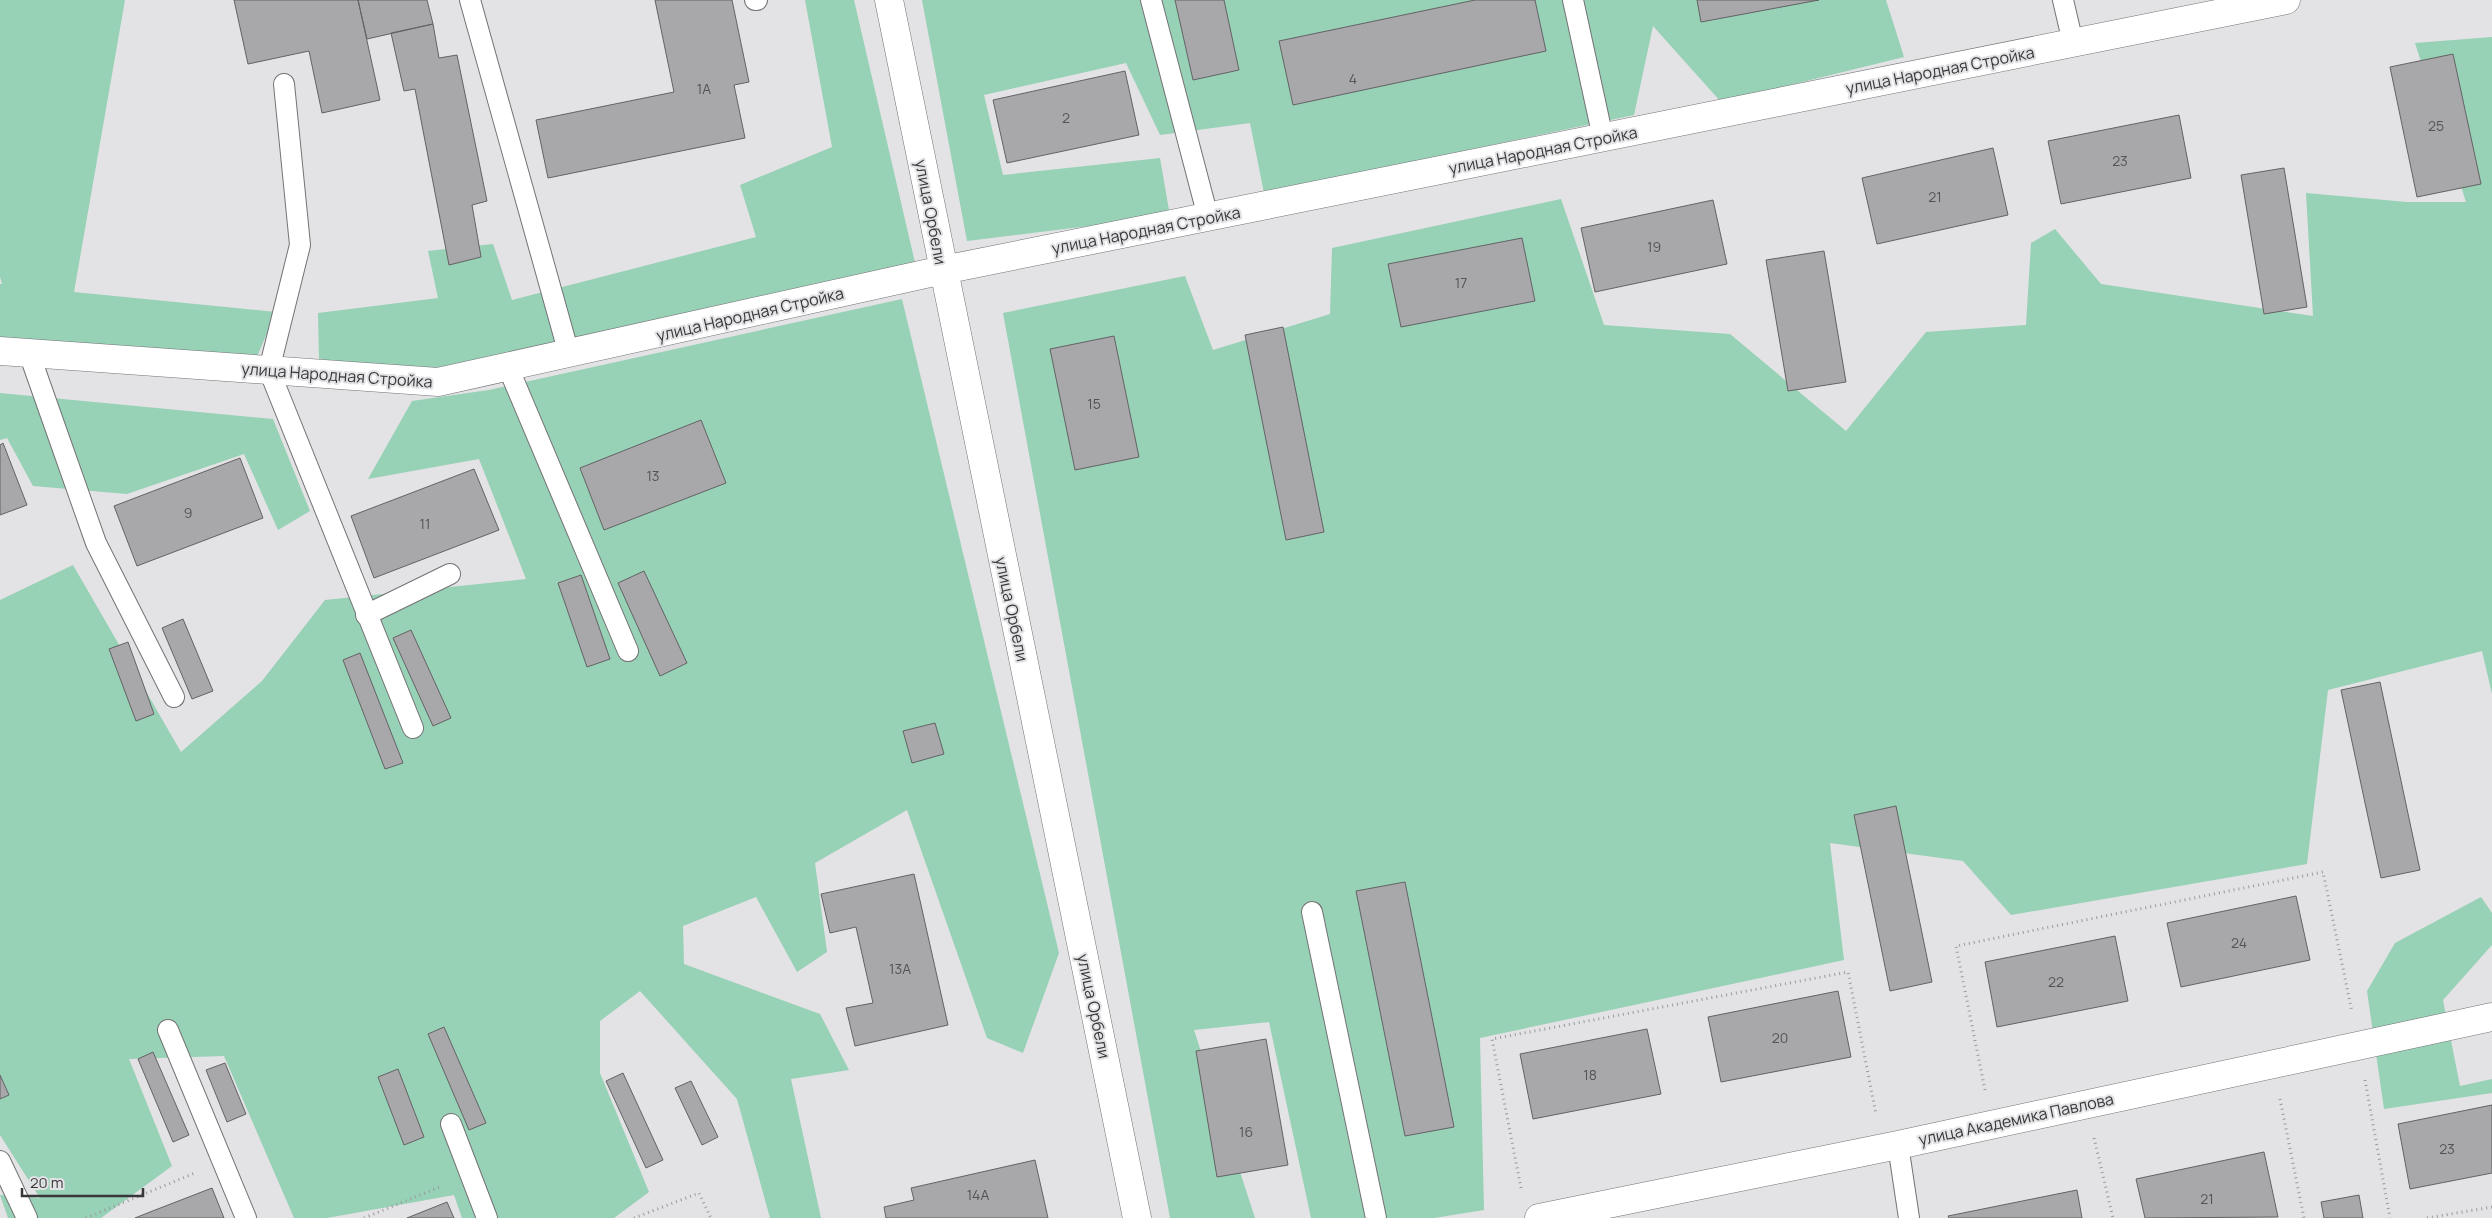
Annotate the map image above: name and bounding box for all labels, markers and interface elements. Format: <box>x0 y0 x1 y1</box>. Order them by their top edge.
street label: улица Народная Стройка <box>1844 41 2036 99</box>
house number: 4 <box>1349 69 1357 88</box>
house number: 1А <box>697 79 711 98</box>
house number: 2 <box>1062 108 1070 127</box>
house number: 25 <box>2428 116 2444 135</box>
street label: улица Народная Стройка <box>1447 121 1639 179</box>
house number: 23 <box>2112 151 2128 170</box>
street label: улица Орбели <box>910 158 952 266</box>
house number: 21 <box>1928 187 1942 206</box>
street label: улица Народная Стройка <box>1050 201 1242 259</box>
house number: 19 <box>1647 237 1661 256</box>
house number: 17 <box>1455 273 1467 292</box>
street label: улица Народная Стройка <box>654 282 846 346</box>
street label: улица Народная Стройка <box>241 357 433 393</box>
house number: 15 <box>1087 394 1101 413</box>
house number: 13 <box>646 466 660 485</box>
house number: 9 <box>184 503 192 522</box>
house number: 11 <box>420 514 430 533</box>
street label: улица Орбели <box>990 555 1034 663</box>
house number: 24 <box>2231 933 2247 952</box>
street label: улица Орбели <box>1072 952 1116 1060</box>
house number: 13А <box>889 959 911 978</box>
house number: 22 <box>2048 972 2064 991</box>
house number: 20 <box>1772 1028 1788 1047</box>
house number: 18 <box>1583 1065 1597 1084</box>
street label: улица Академика Павлова <box>1916 1088 2116 1150</box>
house number: 16 <box>1239 1122 1253 1141</box>
house number: 23 <box>2439 1139 2455 1158</box>
scale bar <box>22 1166 144 1198</box>
text: 20 m <box>30 1172 63 1193</box>
house number: 14А <box>967 1185 989 1204</box>
house number: 21 <box>2200 1189 2214 1208</box>

